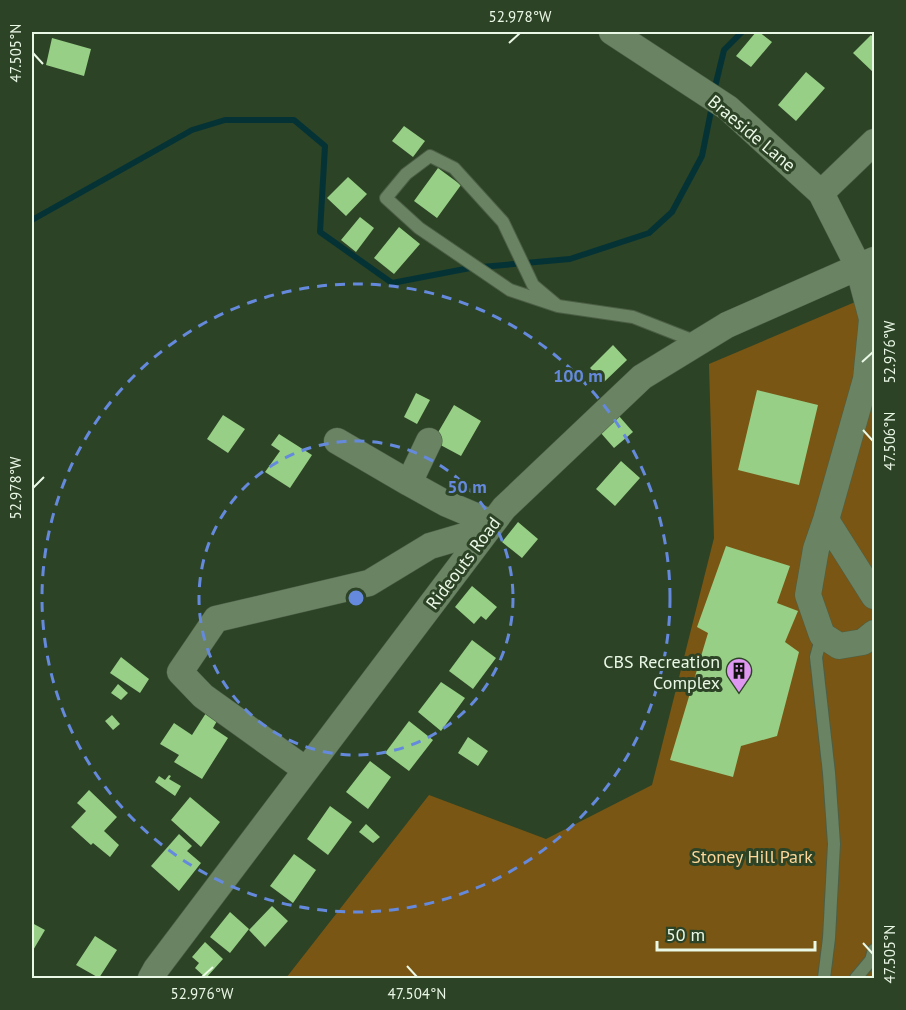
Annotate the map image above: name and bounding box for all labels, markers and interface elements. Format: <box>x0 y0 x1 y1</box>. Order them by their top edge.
text: 52.978°W <box>489 7 552 26</box>
text: 47.505°N <box>6 24 25 82</box>
street label: Braeside Lane <box>703 90 801 176</box>
text: 52.976°W <box>880 320 899 383</box>
text: 100 m <box>553 364 603 387</box>
text: 47.506°N <box>880 412 899 470</box>
text: 52.978°W <box>6 456 25 519</box>
text: 50 m <box>447 475 487 498</box>
street label: Rideouts Road <box>421 512 505 614</box>
centre of rings <box>346 588 366 608</box>
place label: CBS Recreation Complex <box>603 650 720 694</box>
building icon: CBS Recreation Complex <box>724 656 754 694</box>
park label: Stoney Hill Park <box>691 845 813 868</box>
scale bar <box>657 914 814 952</box>
text: 50 m <box>666 923 705 946</box>
text: 47.505°N <box>880 925 899 983</box>
text: 52.976°W <box>171 984 234 1003</box>
text: 47.504°N <box>388 984 446 1003</box>

